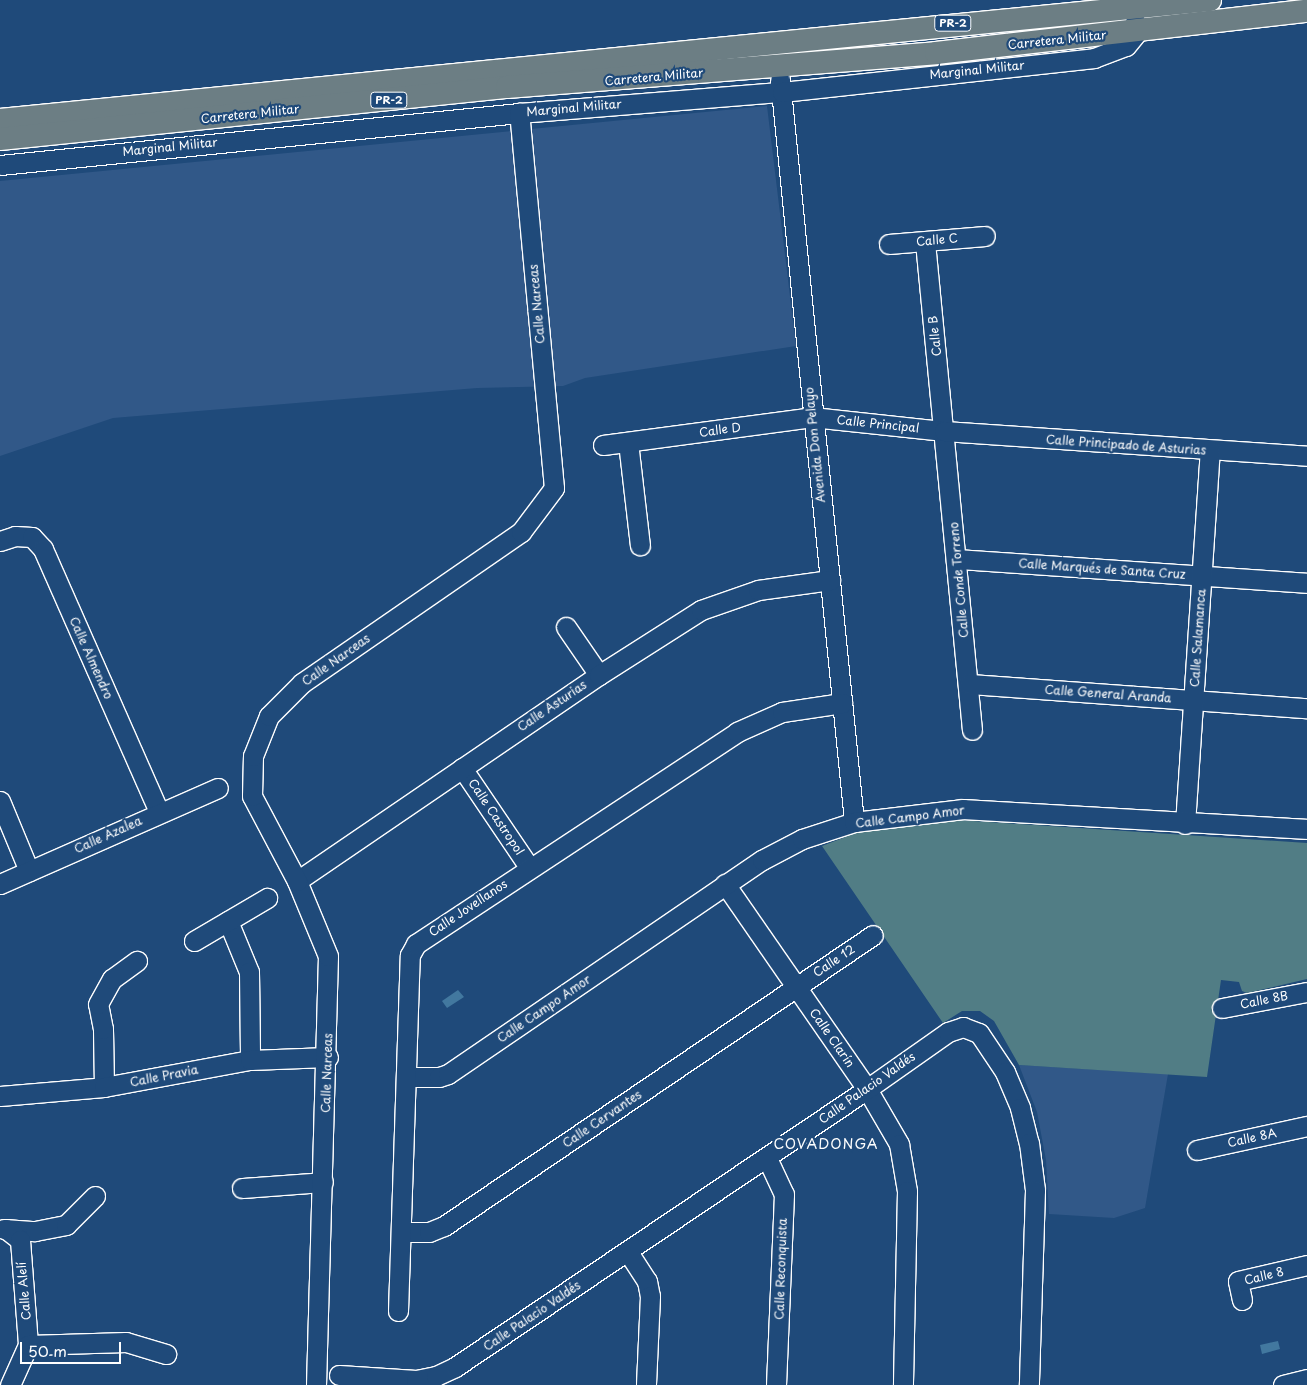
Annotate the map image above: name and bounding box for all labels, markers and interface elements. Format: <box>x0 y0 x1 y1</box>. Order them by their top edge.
road number: PR-2 <box>934 14 972 32</box>
street label: Carretera Militar <box>1007 28 1107 52</box>
street label: Marginal Militar <box>929 58 1025 82</box>
street label: Carretera Militar <box>604 66 704 88</box>
road number: PR-2 <box>370 92 408 108</box>
street label: Marginal Militar <box>526 97 622 119</box>
street label: Carretera Militar <box>200 102 300 126</box>
street label: Marginal Militar <box>122 135 218 159</box>
street label: Calle C <box>915 231 959 249</box>
street label: Calle Narceas <box>526 263 548 345</box>
street label: Calle B <box>926 315 944 357</box>
street label: Avenida Don Pelayo <box>802 387 828 503</box>
street label: Calle Principal <box>836 412 920 436</box>
street label: Calle D <box>698 420 742 440</box>
street label: Calle Principado de Asturias <box>1045 432 1207 458</box>
street label: Calle Conde Torreno <box>947 521 971 639</box>
street label: Calle Marqués de Santa Cruz <box>1017 556 1187 582</box>
street label: Calle Salamanca <box>1187 588 1209 688</box>
street label: Calle Almendro <box>66 614 116 702</box>
street label: Calle Narceas <box>299 631 373 689</box>
street label: Calle Asturias <box>515 677 589 735</box>
street label: Calle General Aranda <box>1044 682 1172 706</box>
street label: Calle Castropol <box>465 776 527 858</box>
street label: Calle Campo Amor <box>854 803 966 831</box>
street label: Calle Azalea <box>72 814 144 856</box>
street label: Calle Jovellanos <box>426 876 510 940</box>
street label: Calle 12 <box>810 942 858 980</box>
street label: Calle Campo Amor <box>494 972 594 1046</box>
street label: Calle 8B <box>1239 988 1289 1012</box>
street label: Calle Clarín <box>806 1006 858 1070</box>
street label: Calle Narceas <box>318 1033 336 1113</box>
street label: Calle Palacio Valdés <box>816 1049 918 1127</box>
street label: Calle Pravia <box>128 1062 200 1090</box>
street label: Calle Cervantes <box>560 1087 644 1151</box>
street label: Calle 8A <box>1226 1126 1278 1150</box>
district label: COVADONGA <box>772 1136 880 1152</box>
street label: Calle Reconquista <box>772 1218 790 1320</box>
street label: Calle Alelí <box>14 1261 34 1321</box>
street label: Calle 8 <box>1243 1264 1285 1288</box>
street label: Calle Palacio Valdés <box>480 1278 584 1354</box>
scale bar <box>22 1332 124 1364</box>
text: 50 m <box>28 1339 67 1362</box>

